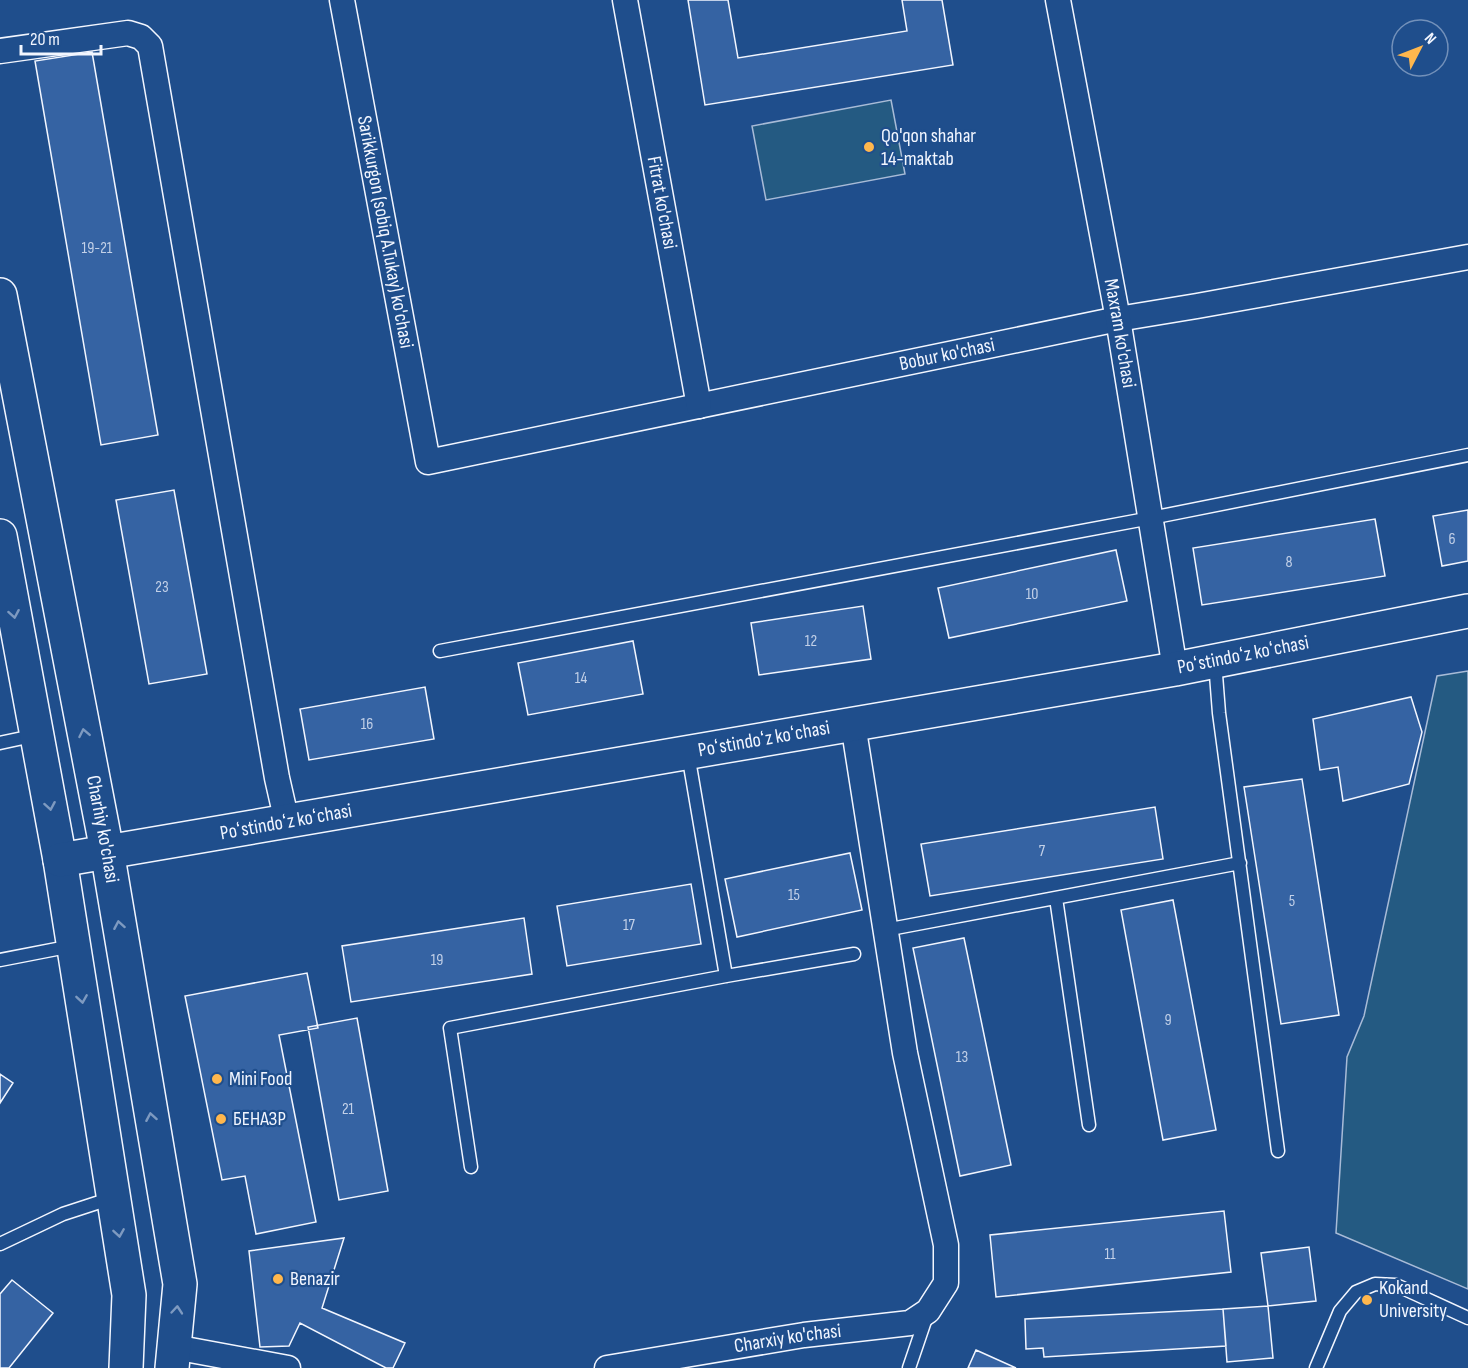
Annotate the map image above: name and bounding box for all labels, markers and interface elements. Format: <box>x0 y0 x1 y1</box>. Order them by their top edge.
scale bar <box>21 18 100 56</box>
north arrow <box>1390 18 1450 78</box>
text: 20 m <box>30 29 60 50</box>
text: N <box>1420 29 1440 48</box>
street label: Sarikkurgon (sobiq A.Tukay) ko'chasi <box>352 114 419 350</box>
place label: Qo'qon shahar 14-maktab <box>881 124 976 171</box>
marker: Qo'qon shahar 14-maktab <box>862 140 876 154</box>
street label: Fitrat ko'chasi <box>642 154 682 251</box>
house number: 19-21 <box>82 239 113 258</box>
street label: Maxram ko'chasi <box>1099 277 1141 390</box>
street label: Bobur ko'chasi <box>897 333 997 376</box>
house number: 6 <box>1448 530 1456 549</box>
house number: 8 <box>1285 553 1293 572</box>
house number: 23 <box>155 578 169 597</box>
house number: 10 <box>1026 585 1038 604</box>
one-way arrow <box>8 610 20 619</box>
street label: Poʻstindoʻz koʻchasi <box>1175 630 1311 680</box>
house number: 12 <box>805 632 817 651</box>
house number: 14 <box>575 669 587 688</box>
house number: 16 <box>361 715 373 734</box>
street label: Poʻstindoʻz koʻchasi <box>696 716 832 762</box>
one-way arrow <box>78 728 91 738</box>
street label: Charhiy ko'chasi <box>81 773 124 885</box>
street label: Poʻstindoʻz koʻchasi <box>218 799 354 845</box>
one-way arrow <box>43 801 56 811</box>
house number: 7 <box>1039 842 1046 861</box>
house number: 15 <box>788 886 800 905</box>
house number: 5 <box>1289 892 1295 911</box>
house number: 17 <box>623 916 636 935</box>
one-way arrow <box>113 920 126 930</box>
house number: 19 <box>431 951 443 970</box>
one-way arrow <box>75 994 87 1003</box>
house number: 9 <box>1164 1011 1172 1030</box>
house number: 13 <box>956 1048 968 1067</box>
place label: Mini Food <box>229 1067 292 1091</box>
marker: Mini Food <box>210 1072 224 1086</box>
house number: 21 <box>342 1100 355 1119</box>
place label: БЕНАЗР <box>233 1107 286 1131</box>
marker: БЕНАЗР <box>214 1112 228 1126</box>
one-way arrow <box>146 1113 158 1122</box>
one-way arrow <box>113 1228 125 1237</box>
house number: 11 <box>1104 1245 1116 1264</box>
place label: Benazir <box>290 1267 340 1291</box>
marker: Benazir <box>271 1272 285 1286</box>
place label: Kokand University <box>1379 1276 1447 1323</box>
marker: Kokand University <box>1360 1293 1374 1307</box>
one-way arrow <box>171 1305 184 1314</box>
street label: Charxiy ko'chasi <box>732 1319 842 1359</box>

